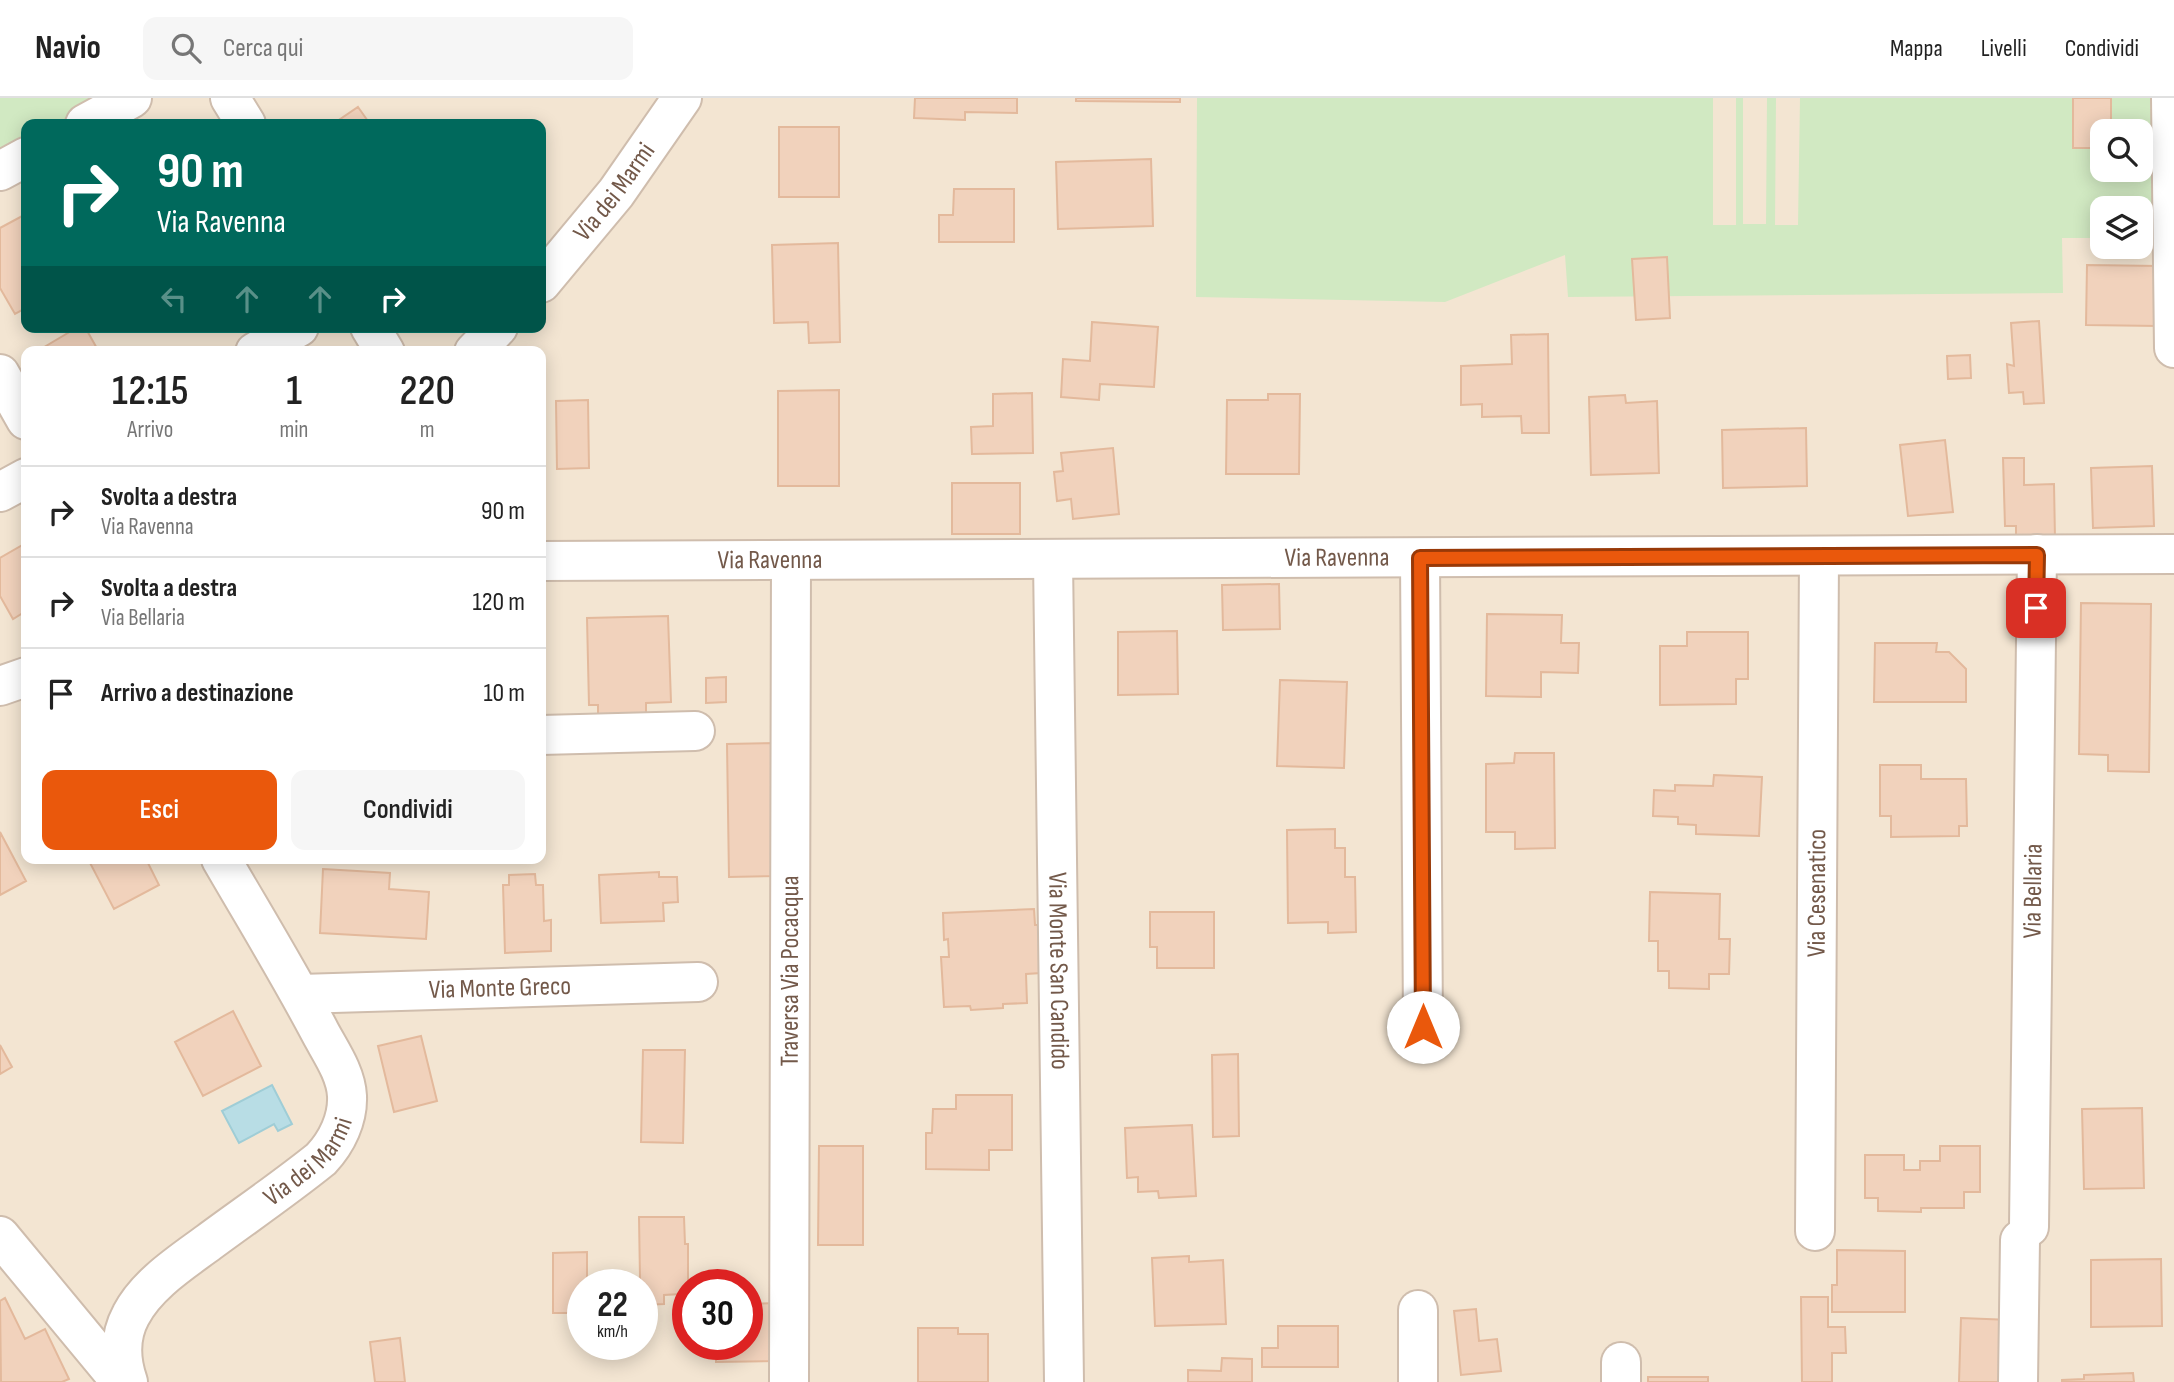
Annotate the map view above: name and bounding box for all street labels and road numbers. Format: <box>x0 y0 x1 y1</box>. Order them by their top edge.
street label: Via dei Marmi <box>567 137 662 247</box>
street label: Via Ravenna <box>1285 542 1389 573</box>
street label: Via Ravenna <box>718 544 822 576</box>
street label: Via Cesenatico <box>1801 829 1833 957</box>
street label: Via Bellaria <box>2017 843 2049 939</box>
street label: Via Monte San Candido <box>1042 872 1075 1070</box>
street label: Traversa Via Pocacqua <box>774 876 806 1066</box>
street label: Via Monte Greco <box>428 970 571 1006</box>
street label: Via dei Marmi <box>258 1114 359 1213</box>

